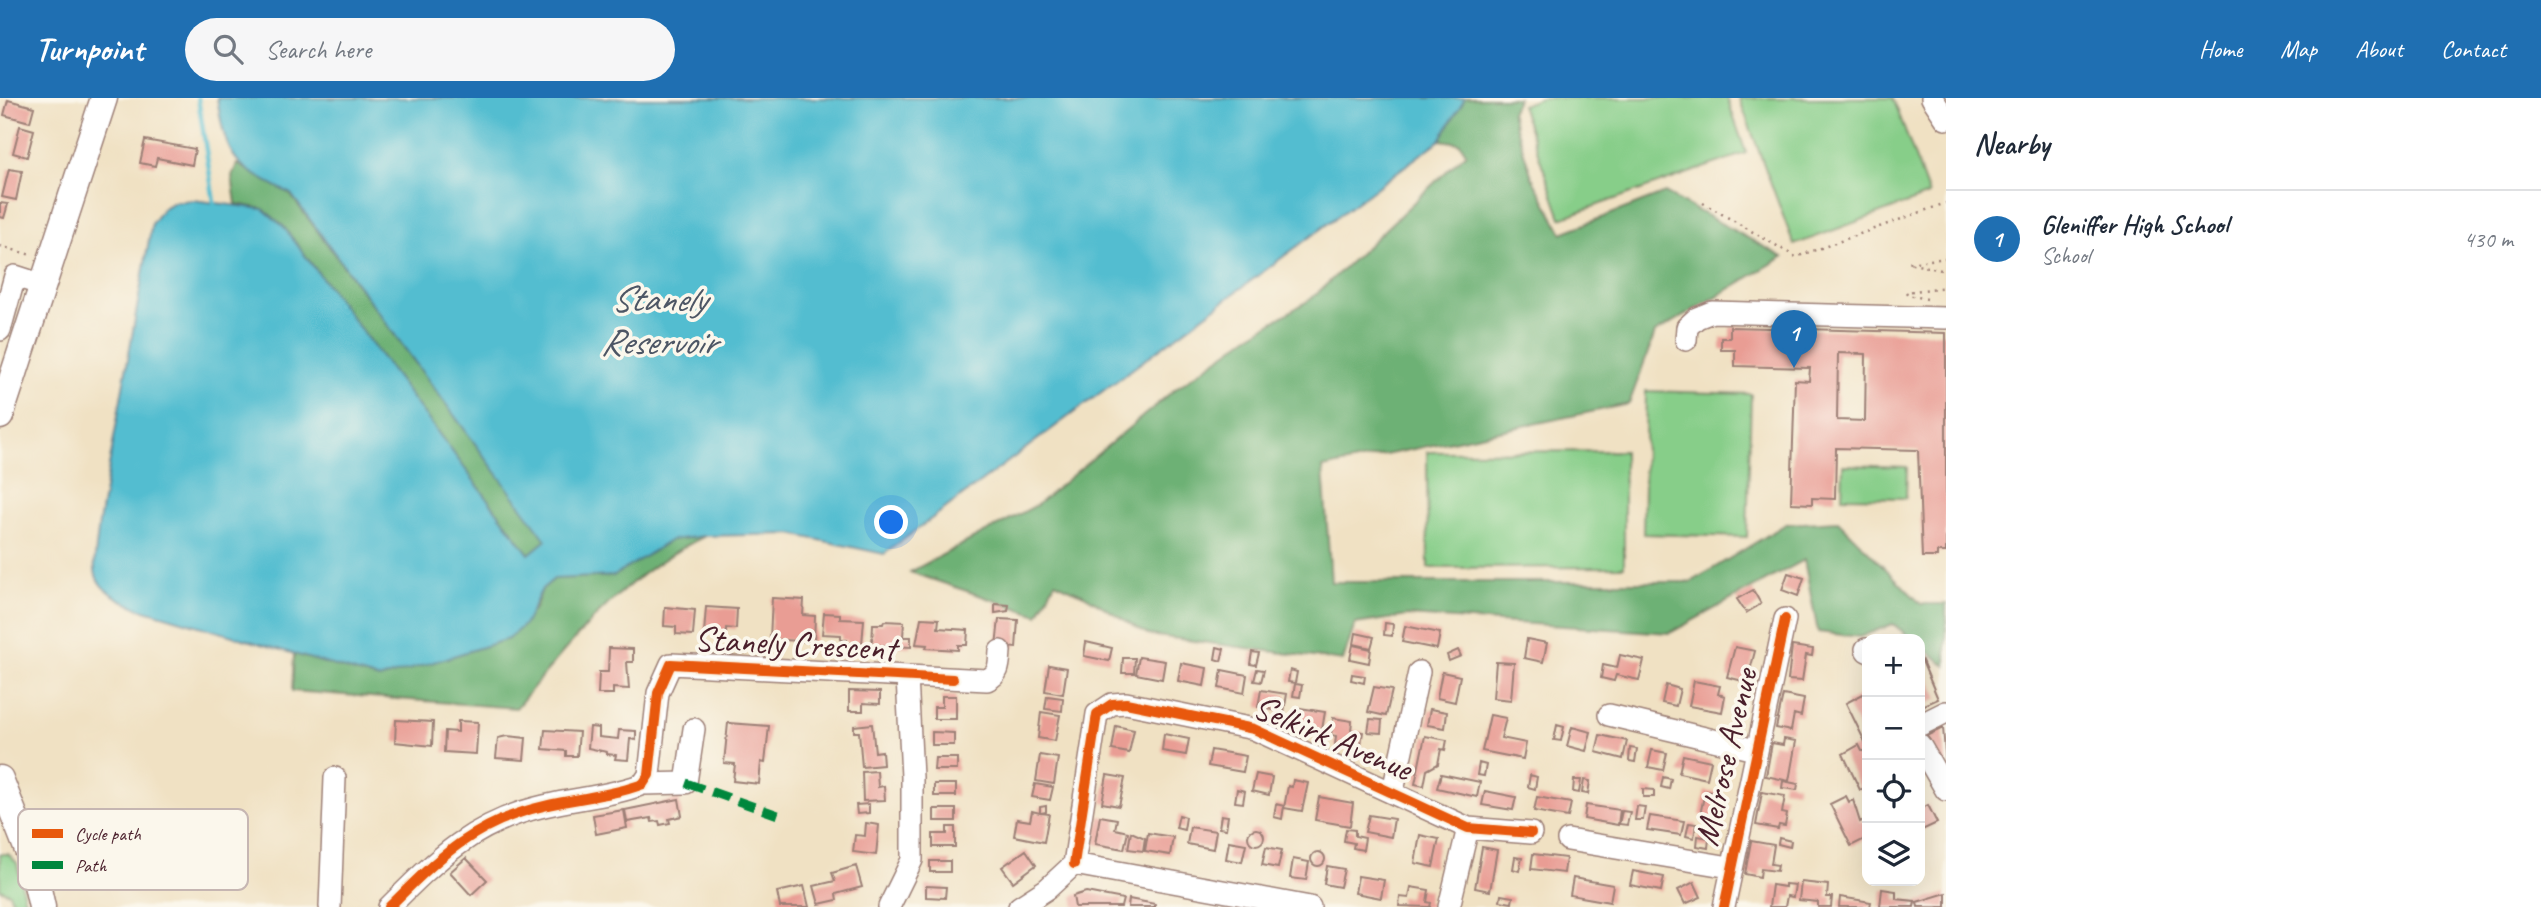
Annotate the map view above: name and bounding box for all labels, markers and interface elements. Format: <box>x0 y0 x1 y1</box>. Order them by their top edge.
search box <box>185 18 675 81</box>
text: Turnpoint <box>35 28 143 70</box>
icon: search <box>209 30 247 68</box>
text: Search here <box>265 33 371 66</box>
text: Home <box>2199 34 2242 64</box>
text: Map <box>2280 34 2317 64</box>
text: About <box>2355 34 2403 64</box>
text: Contact <box>2441 34 2506 64</box>
text: Nearby <box>1974 125 2050 163</box>
text: Gleniffer High School <box>2041 208 2228 241</box>
text: 1 <box>1992 225 2002 254</box>
text: 430 m <box>2464 225 2513 254</box>
text: School <box>2041 241 2090 270</box>
water label: Stanely Reservoir <box>600 275 722 365</box>
pin: 1 <box>1771 310 1817 368</box>
your location <box>874 505 908 539</box>
street label: Stanely Crescent <box>693 616 901 671</box>
map controls <box>1862 634 1925 886</box>
button: + <box>1862 634 1925 697</box>
street label: Melrose Avenue <box>1683 662 1768 850</box>
street label: Selkirk Avenue <box>1247 684 1421 792</box>
button: − <box>1862 697 1925 760</box>
button: locate <box>1862 760 1925 823</box>
legend <box>18 809 248 890</box>
text: Cycle path <box>75 822 141 846</box>
button: layers <box>1862 823 1925 886</box>
text: Path <box>75 854 108 878</box>

